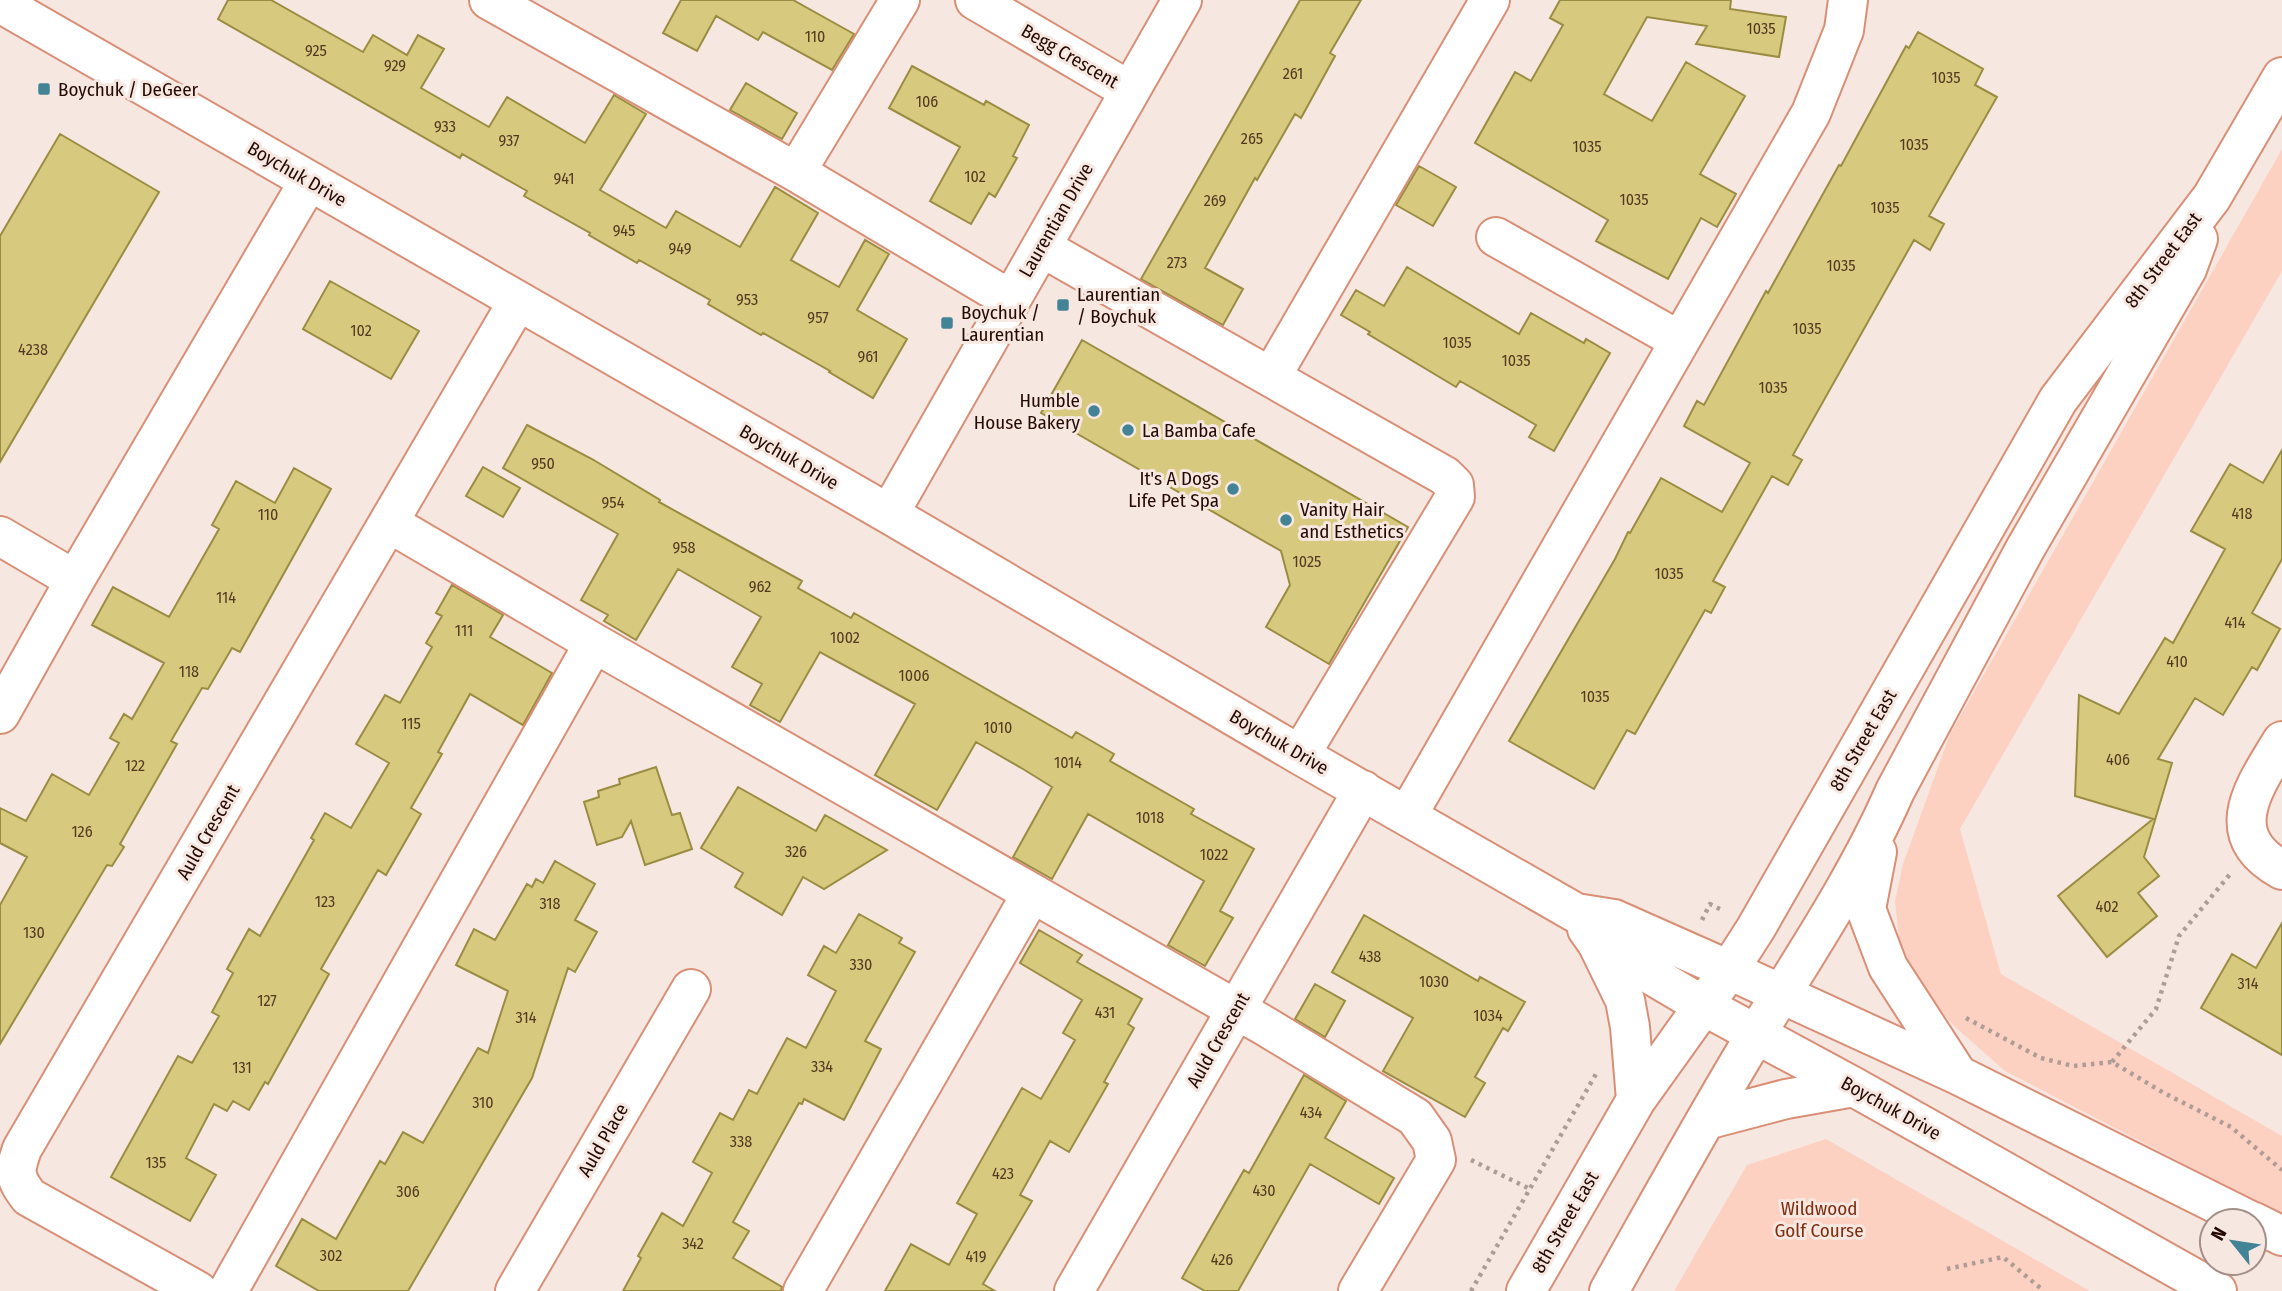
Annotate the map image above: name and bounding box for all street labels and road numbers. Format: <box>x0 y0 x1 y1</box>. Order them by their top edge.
street label: Begg Crescent <box>1017 19 1123 93</box>
street label: Boychuk Drive <box>243 136 351 212</box>
street label: Laurentian Drive <box>1014 159 1098 281</box>
street label: 8th Street East <box>2120 207 2207 312</box>
street label: Boychuk Drive <box>735 419 843 495</box>
street label: 8th Street East <box>1825 684 1902 795</box>
street label: Boychuk Drive <box>1225 704 1333 780</box>
street label: Auld Crescent <box>172 780 245 884</box>
street label: Auld Crescent <box>1182 988 1255 1092</box>
street label: Boychuk Drive <box>1837 1071 1945 1145</box>
street label: Auld Place <box>573 1099 633 1181</box>
street label: 8th Street East <box>1527 1166 1604 1277</box>

